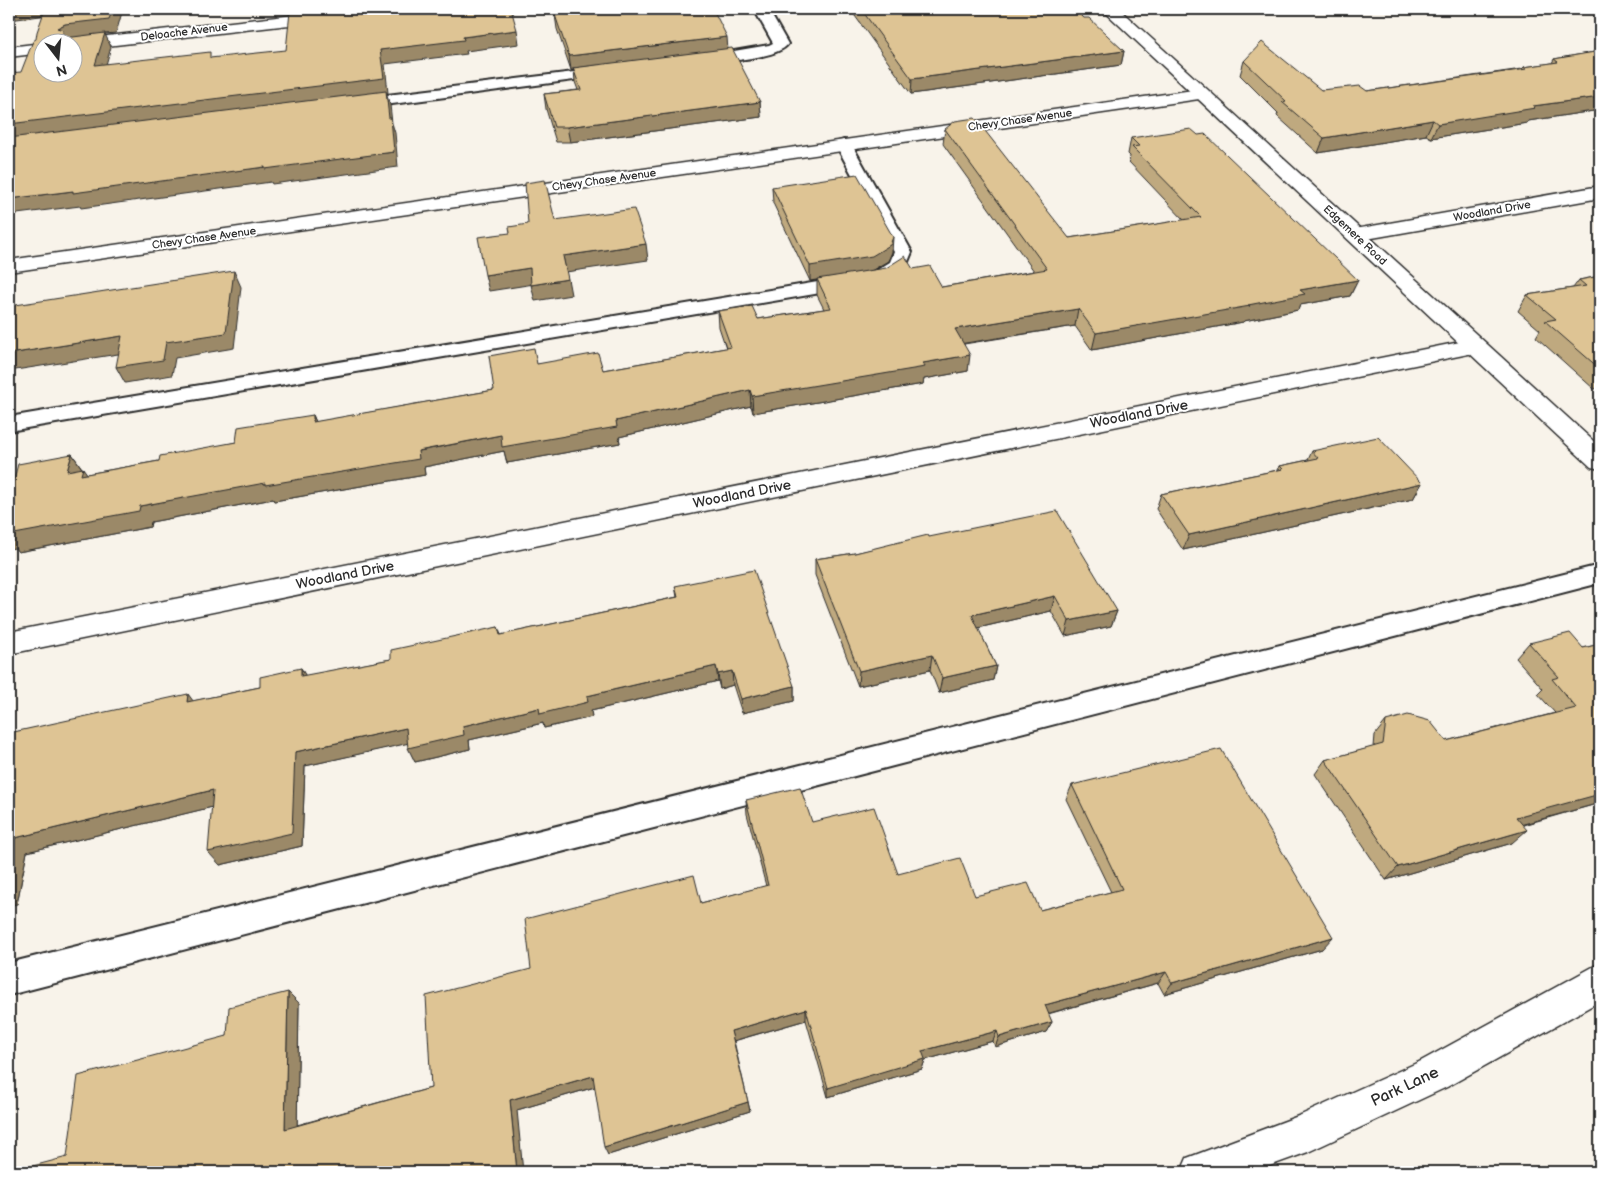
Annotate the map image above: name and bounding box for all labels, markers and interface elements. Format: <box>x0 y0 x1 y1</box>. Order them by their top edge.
street label: Deloache Avenue <box>140 20 229 44</box>
north arrow <box>32 32 82 82</box>
text: N <box>54 60 69 80</box>
street label: Chevy Chase Avenue <box>967 106 1073 134</box>
street label: Chevy Chase Avenue <box>551 166 657 194</box>
street label: Woodland Drive <box>1452 198 1532 224</box>
street label: Edgemere Road <box>1321 202 1389 268</box>
street label: Chevy Chase Avenue <box>151 224 257 252</box>
street label: Woodland Drive <box>1089 396 1189 432</box>
street label: Woodland Drive <box>692 476 792 512</box>
street label: Woodland Drive <box>295 557 395 593</box>
street label: Park Lane <box>1368 1063 1442 1111</box>

